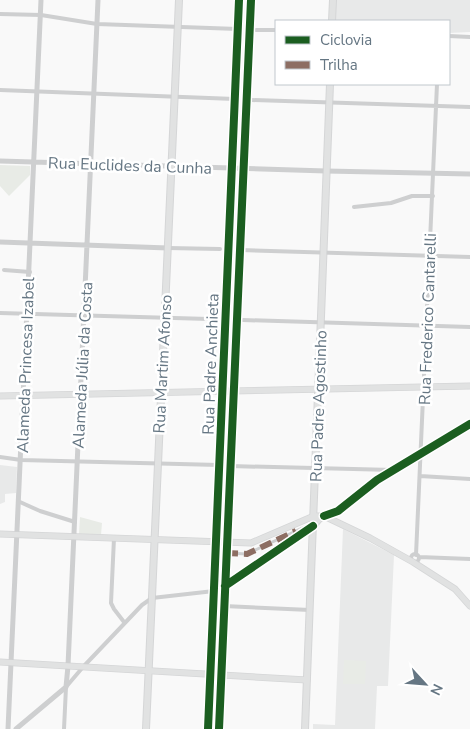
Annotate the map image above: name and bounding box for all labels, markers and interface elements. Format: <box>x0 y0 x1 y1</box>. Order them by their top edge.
legend <box>275 20 450 85</box>
text: Ciclovia <box>320 30 372 50</box>
text: Trilha <box>320 55 358 75</box>
street label: Rua Euclides da Cunha <box>48 152 212 180</box>
street label: Rua Frederico Cantarelli <box>414 233 442 405</box>
street label: Alameda Princesa Izabel <box>12 276 40 453</box>
street label: Alameda Júlia da Costa <box>68 281 98 449</box>
street label: Rua Padre Anchieta <box>198 293 224 435</box>
street label: Rua Martim Afonso <box>148 294 178 434</box>
street label: Rua Padre Agostinho <box>305 330 333 482</box>
north arrow <box>400 659 450 709</box>
text: N <box>425 681 447 698</box>

